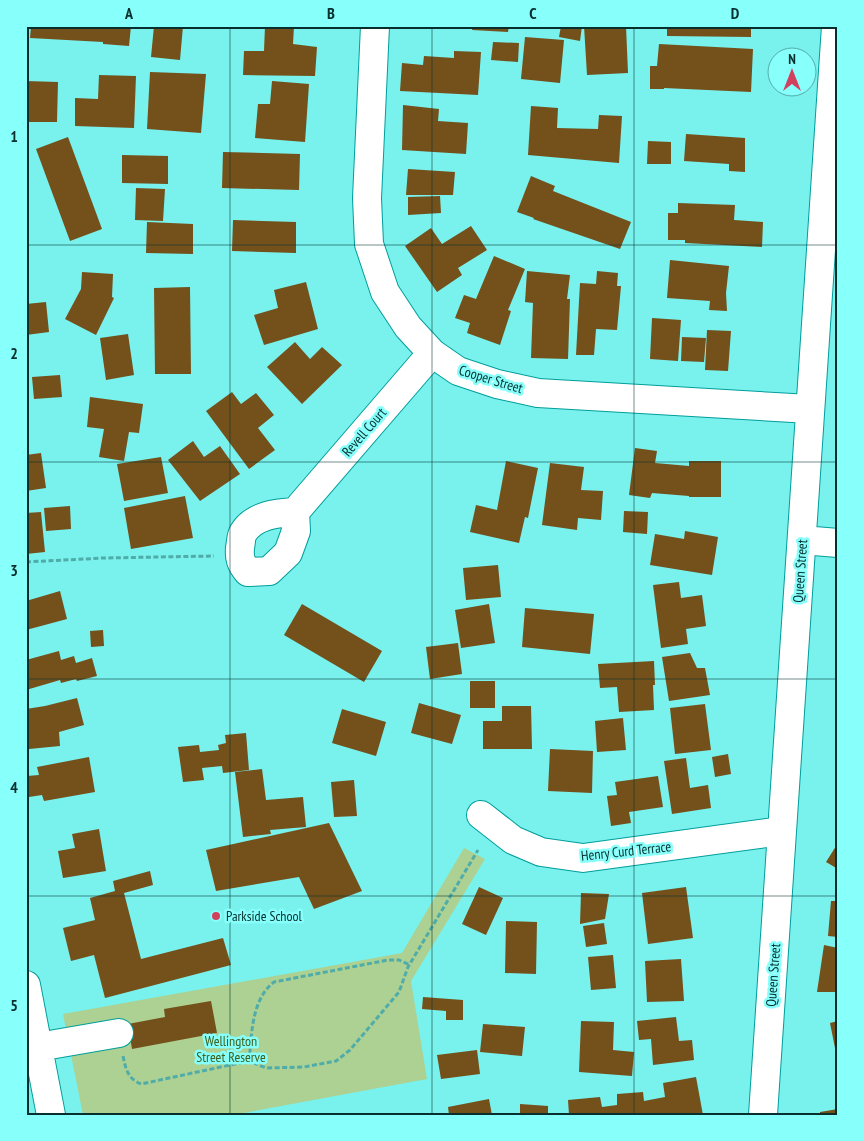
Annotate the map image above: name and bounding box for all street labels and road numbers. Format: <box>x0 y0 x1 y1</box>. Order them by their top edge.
street label: Cooper Street <box>457 361 525 397</box>
street label: Revell Court <box>338 404 390 460</box>
street label: Queen Street <box>789 539 811 603</box>
street label: Henry Curd Terrace <box>580 837 672 865</box>
street label: Queen Street <box>762 943 784 1007</box>

